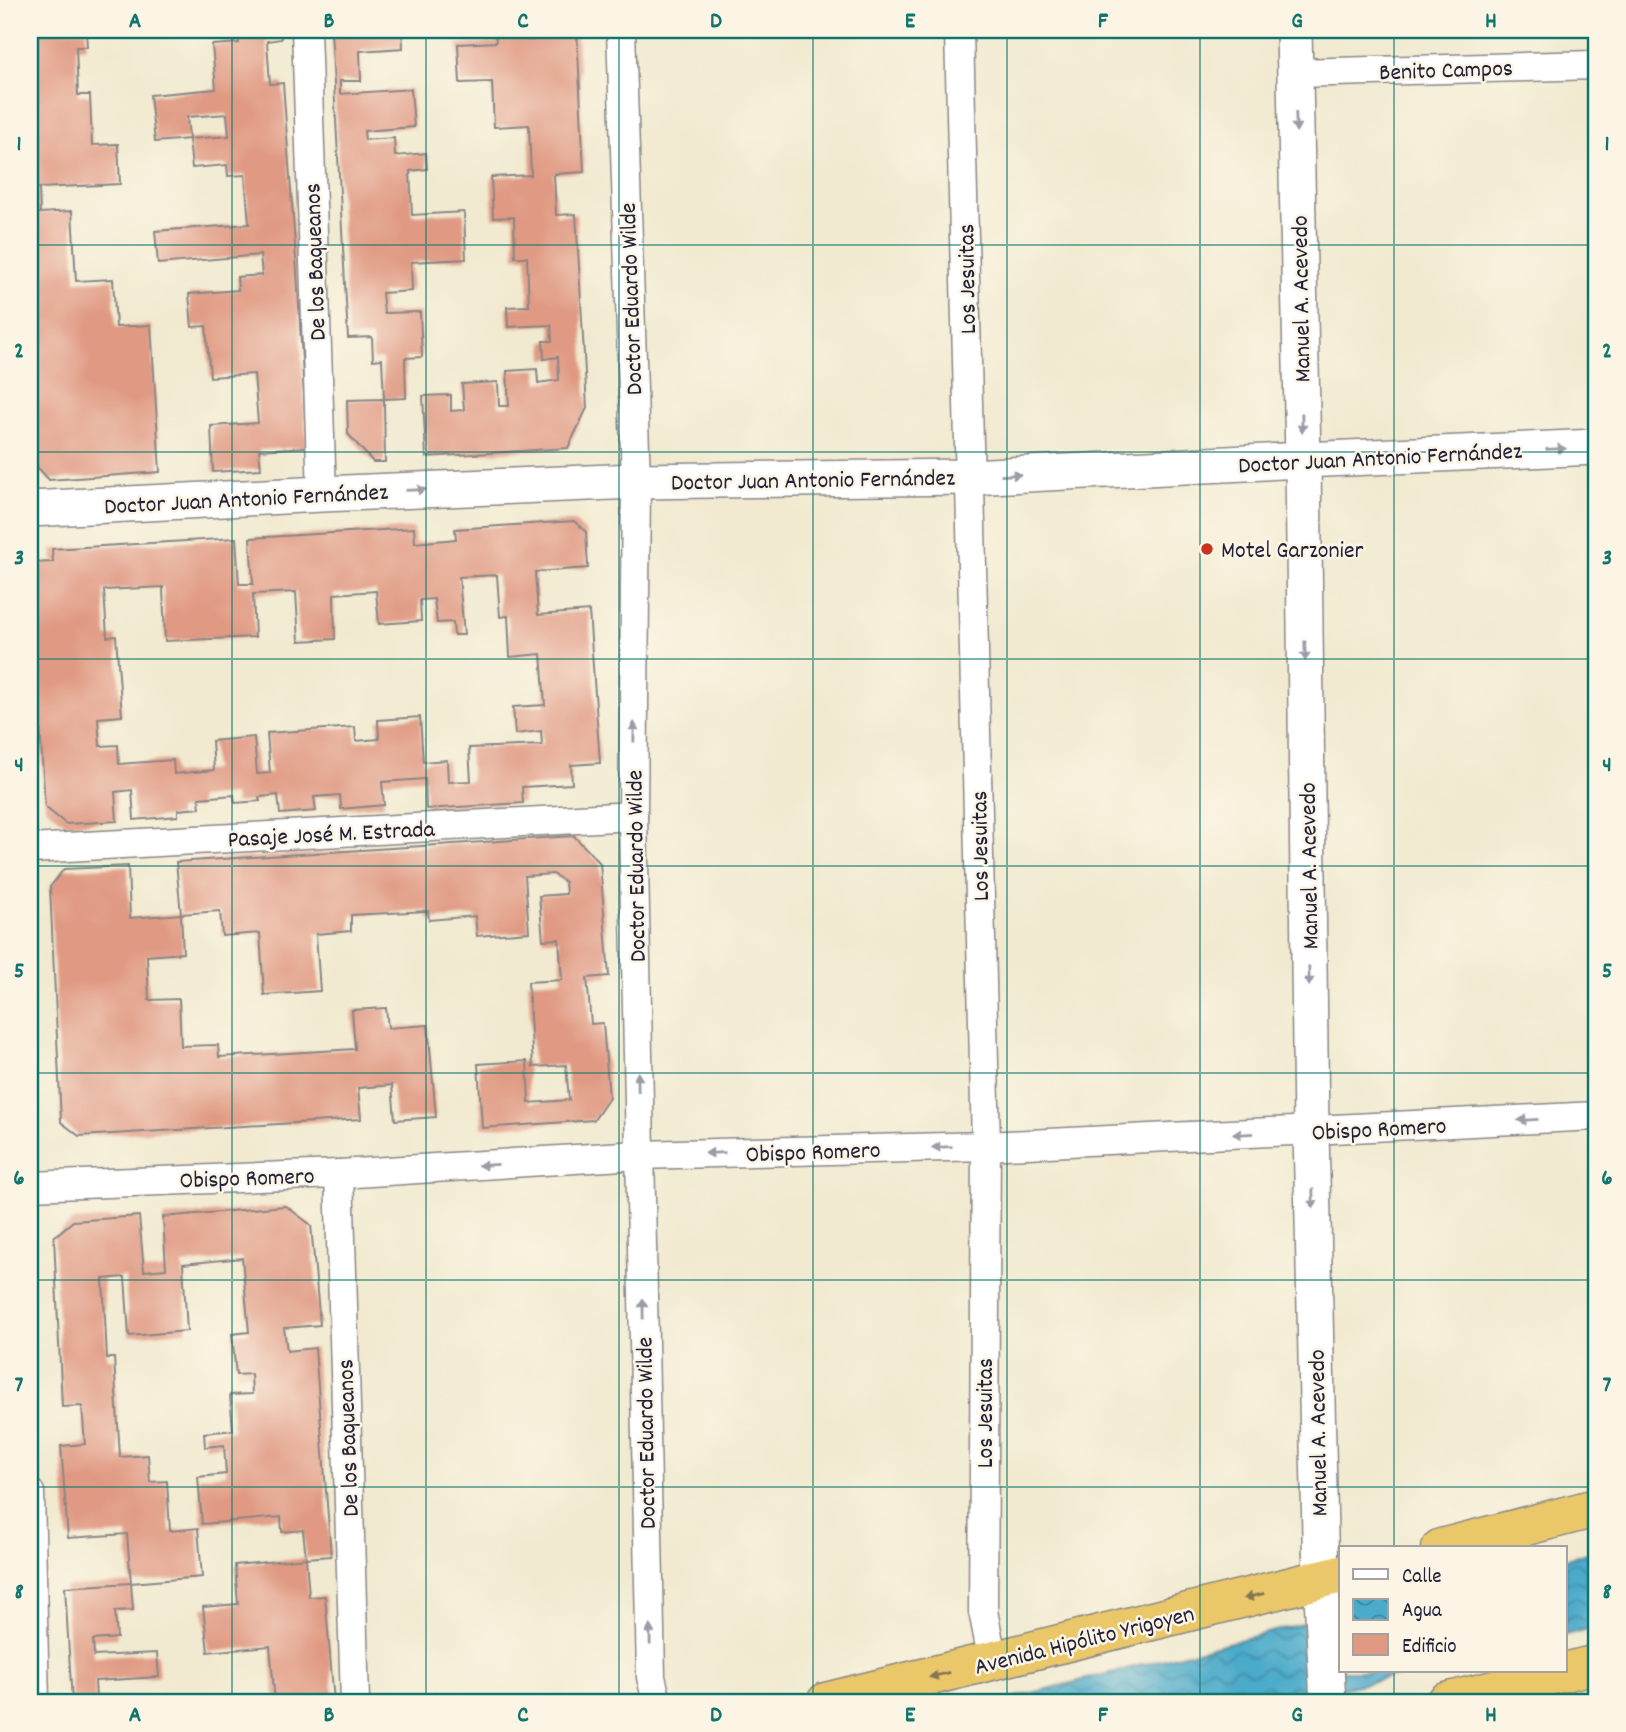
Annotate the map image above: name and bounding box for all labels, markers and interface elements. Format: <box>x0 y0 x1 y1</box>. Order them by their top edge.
text: A <box>129 6 141 39</box>
text: B <box>324 6 335 39</box>
text: C <box>517 6 529 39</box>
text: D <box>710 6 722 39</box>
text: E <box>905 6 916 39</box>
text: F <box>1098 6 1109 39</box>
text: G <box>1291 6 1303 39</box>
text: H <box>1485 6 1497 39</box>
street label: Benito Campos <box>1379 53 1514 91</box>
one-way arrow <box>1291 112 1302 134</box>
text: 1 <box>16 129 22 162</box>
text: 1 <box>1604 129 1610 162</box>
street label: De los Baqueanos <box>297 182 337 341</box>
street label: Doctor Eduardo Wilde <box>613 202 653 396</box>
street label: Manuel A. Acevedo <box>1285 215 1321 383</box>
street label: Los Jesuitas <box>951 223 987 334</box>
text: 2 <box>14 336 24 369</box>
text: 2 <box>1602 336 1612 369</box>
one-way arrow <box>1296 413 1308 435</box>
street label: Doctor Juan Antonio Fernández <box>1237 436 1523 484</box>
one-way arrow <box>1545 443 1567 454</box>
street label: Doctor Juan Antonio Fernández <box>671 463 955 501</box>
one-way arrow <box>1000 469 1022 480</box>
street label: Doctor Juan Antonio Fernández <box>103 477 389 525</box>
one-way arrow <box>405 484 427 495</box>
place label: Motel Garzonier <box>1221 535 1363 569</box>
marker: Motel Garzonier <box>1199 541 1215 557</box>
text: 3 <box>14 543 24 576</box>
text: 3 <box>1602 543 1612 576</box>
one-way arrow <box>1299 640 1311 662</box>
one-way arrow <box>628 721 640 743</box>
text: 4 <box>14 750 24 783</box>
text: 4 <box>1602 750 1612 783</box>
street label: Doctor Eduardo Wilde <box>619 769 657 962</box>
street label: Manuel A. Acevedo <box>1293 782 1329 950</box>
street label: Los Jesuitas <box>964 790 1000 901</box>
street label: Pasaje José M. Estrada <box>227 814 436 858</box>
text: 5 <box>14 956 24 989</box>
text: 5 <box>1602 956 1612 989</box>
one-way arrow <box>1303 966 1315 988</box>
one-way arrow <box>632 1071 644 1093</box>
street label: Obispo Romero <box>1311 1110 1447 1152</box>
one-way arrow <box>1517 1115 1539 1126</box>
one-way arrow <box>1232 1129 1254 1140</box>
street label: Obispo Romero <box>745 1135 881 1173</box>
one-way arrow <box>931 1141 953 1153</box>
one-way arrow <box>703 1148 725 1159</box>
one-way arrow <box>476 1159 498 1170</box>
street label: Obispo Romero <box>179 1161 315 1199</box>
text: 6 <box>13 1163 25 1196</box>
text: 6 <box>1601 1163 1613 1196</box>
one-way arrow <box>1307 1189 1318 1211</box>
one-way arrow <box>637 1298 648 1320</box>
street label: Doctor Eduardo Wilde <box>629 1336 667 1529</box>
street label: Manuel A. Acevedo <box>1302 1349 1338 1517</box>
street label: De los Baqueanos <box>330 1358 370 1517</box>
street label: Los Jesuitas <box>970 1358 1004 1468</box>
text: 7 <box>15 1370 24 1403</box>
text: 7 <box>1603 1370 1612 1403</box>
legend <box>1339 1546 1566 1672</box>
text: Calle <box>1402 1563 1441 1593</box>
text: 8 <box>14 1577 24 1610</box>
text: 8 <box>1602 1577 1612 1610</box>
one-way arrow <box>1243 1591 1265 1602</box>
text: Agua <box>1402 1597 1443 1627</box>
street label: Avenida Hipólito Yrigoyen <box>971 1598 1198 1686</box>
one-way arrow <box>644 1623 656 1645</box>
text: Edificio <box>1402 1633 1457 1663</box>
one-way arrow <box>928 1670 950 1681</box>
text: A <box>129 1700 141 1732</box>
text: B <box>324 1700 335 1732</box>
text: C <box>517 1700 529 1732</box>
text: D <box>710 1700 722 1732</box>
text: E <box>905 1700 916 1732</box>
text: F <box>1098 1700 1109 1732</box>
text: G <box>1291 1700 1303 1732</box>
text: H <box>1485 1700 1497 1732</box>

